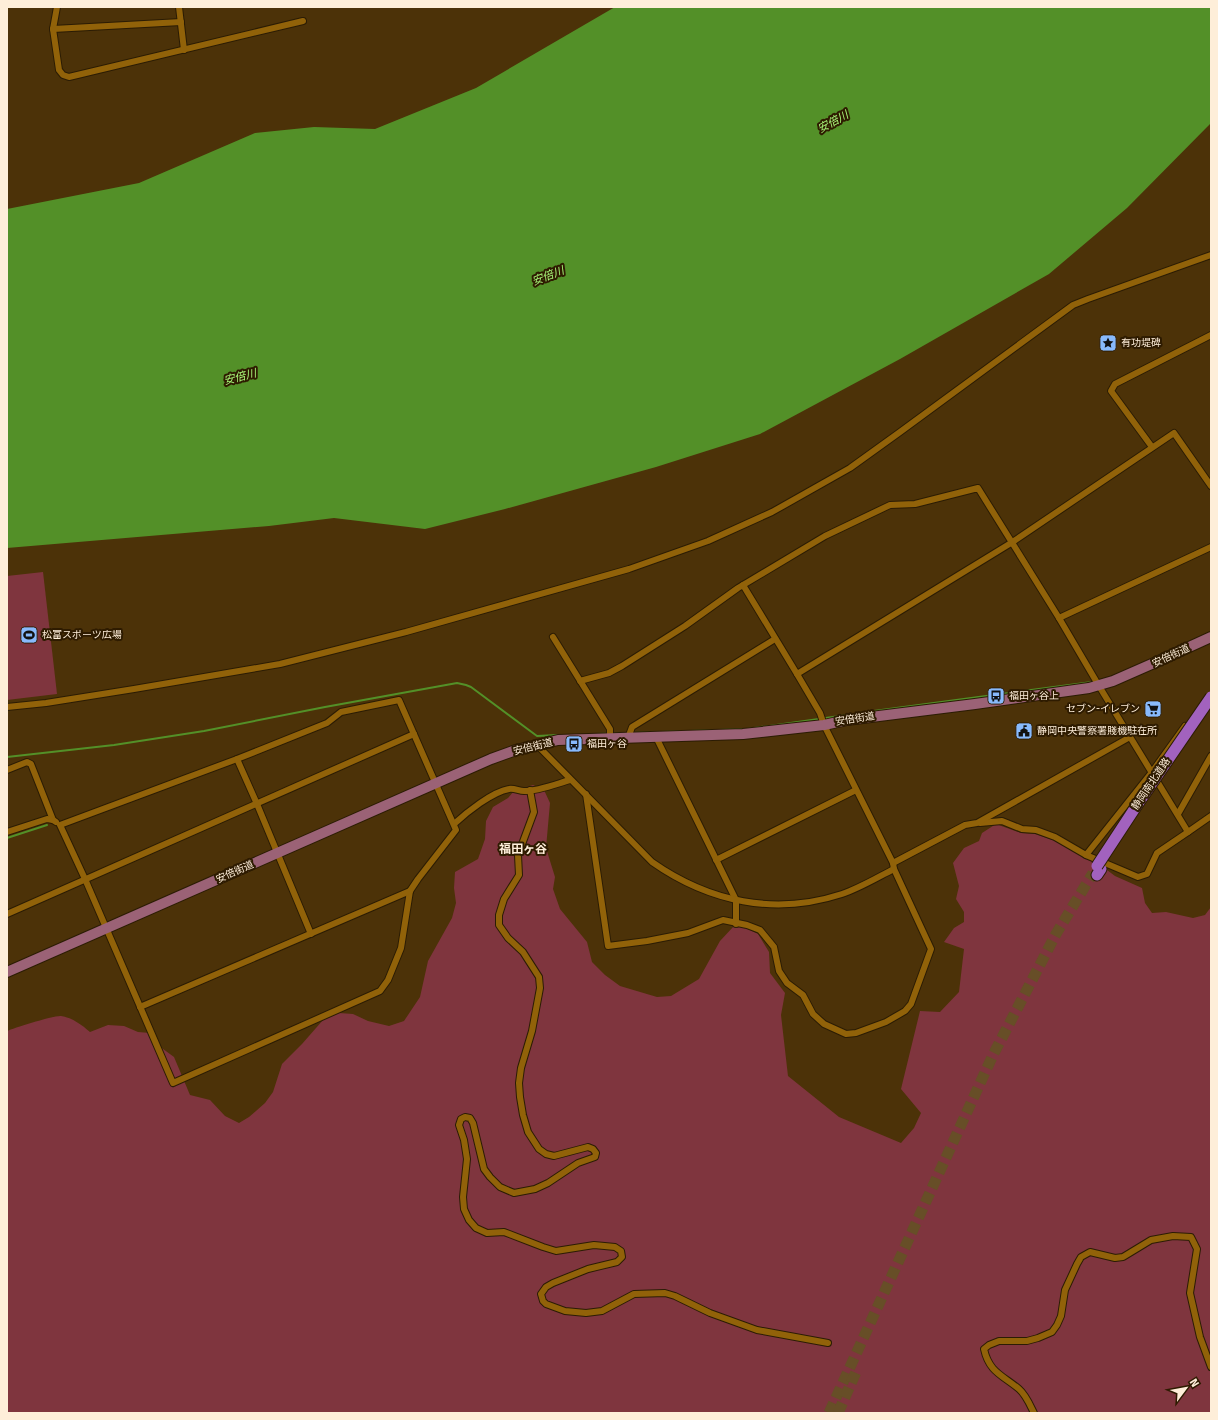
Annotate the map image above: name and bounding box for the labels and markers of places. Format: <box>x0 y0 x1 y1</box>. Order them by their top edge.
place icon: 有功堤碑 <box>1098 333 1118 353</box>
place label: 有功堤碑 <box>1121 337 1161 349</box>
sports icon: 松富スポーツ広場 <box>19 625 39 645</box>
place label: 松富スポーツ広場 <box>42 629 122 641</box>
bus stop icon: 福田ヶ谷上 <box>986 686 1006 706</box>
place label: 福田ヶ谷上 <box>1009 690 1059 702</box>
supermarket icon: セブン-イレブン <box>1143 699 1163 719</box>
place label: セブン-イレブン <box>1066 703 1140 715</box>
public building icon: 静岡中央警察署賤機駐在所 <box>1014 721 1034 741</box>
place label: 静岡中央警察署賤機駐在所 <box>1037 725 1157 737</box>
bus stop icon: 福田ヶ谷 <box>564 734 584 754</box>
place label: 福田ヶ谷 <box>587 738 627 750</box>

